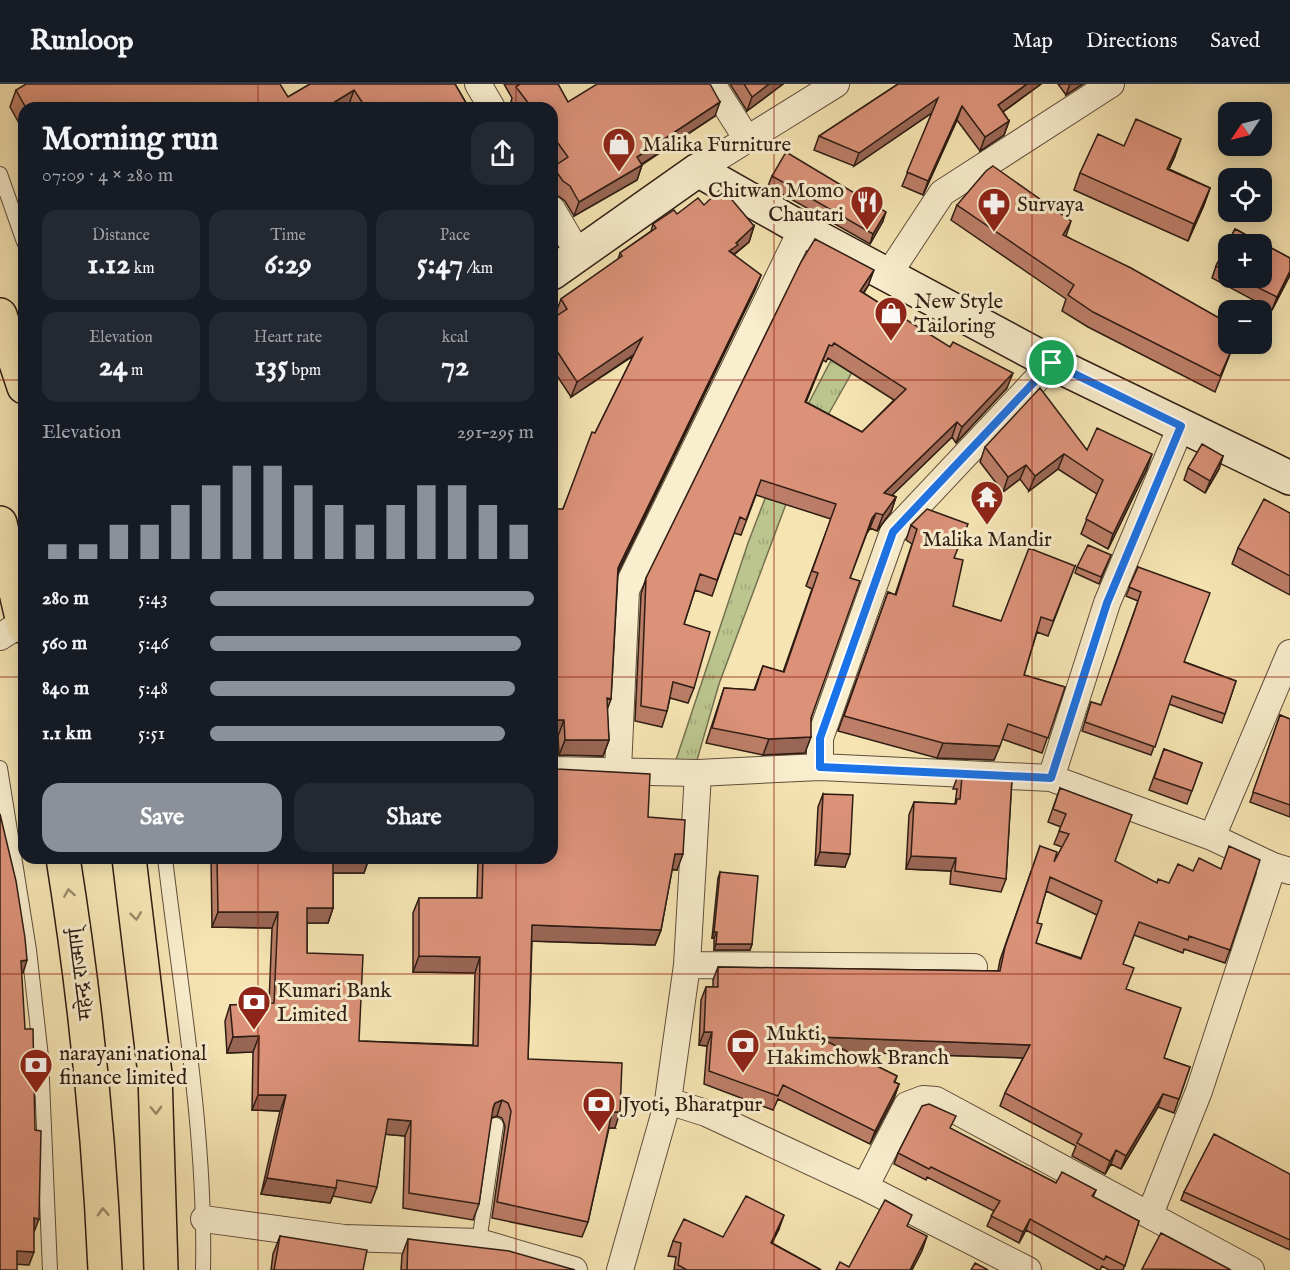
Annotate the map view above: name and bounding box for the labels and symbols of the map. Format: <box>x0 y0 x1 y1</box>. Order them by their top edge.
north arrow <box>1218 102 1272 156</box>
shop icon: Malika Furniture <box>601 126 637 173</box>
place label: Malika Furniture <box>642 132 791 159</box>
place label: Chitwan Momo Chautari <box>708 178 844 229</box>
restaurant icon: Chitwan Momo Chautari <box>849 184 885 231</box>
pharmacy icon: Survaya <box>976 186 1012 233</box>
place label: Survaya <box>1017 192 1085 219</box>
place label: New Style Tailoring <box>914 289 1003 340</box>
shop icon: New Style Tailoring <box>873 295 909 342</box>
pin <box>1026 337 1077 388</box>
temple icon: Malika Mandir <box>969 479 1005 526</box>
place label: Malika Mandir <box>922 527 1052 554</box>
one-way arrow <box>63 888 76 898</box>
one-way arrow <box>129 912 142 921</box>
street label: महेन्द्र राज्मार्ग् <box>62 923 101 1022</box>
place label: Kumari Bank Limited <box>277 978 392 1029</box>
bank icon: Kumari Bank Limited <box>236 984 272 1031</box>
place label: Mukti, Hakimchowk Branch <box>766 1021 949 1072</box>
bank icon: Mukti, Hakimchowk Branch <box>725 1027 761 1074</box>
place label: narayani national finance limited <box>59 1041 207 1092</box>
bank icon: narayani national finance limited <box>18 1047 54 1094</box>
bank icon: Jyoti, Bharatpur <box>581 1086 617 1133</box>
place label: Jyoti, Bharatpur <box>620 1092 763 1119</box>
one-way arrow <box>150 1105 163 1114</box>
one-way arrow <box>96 1207 109 1216</box>

